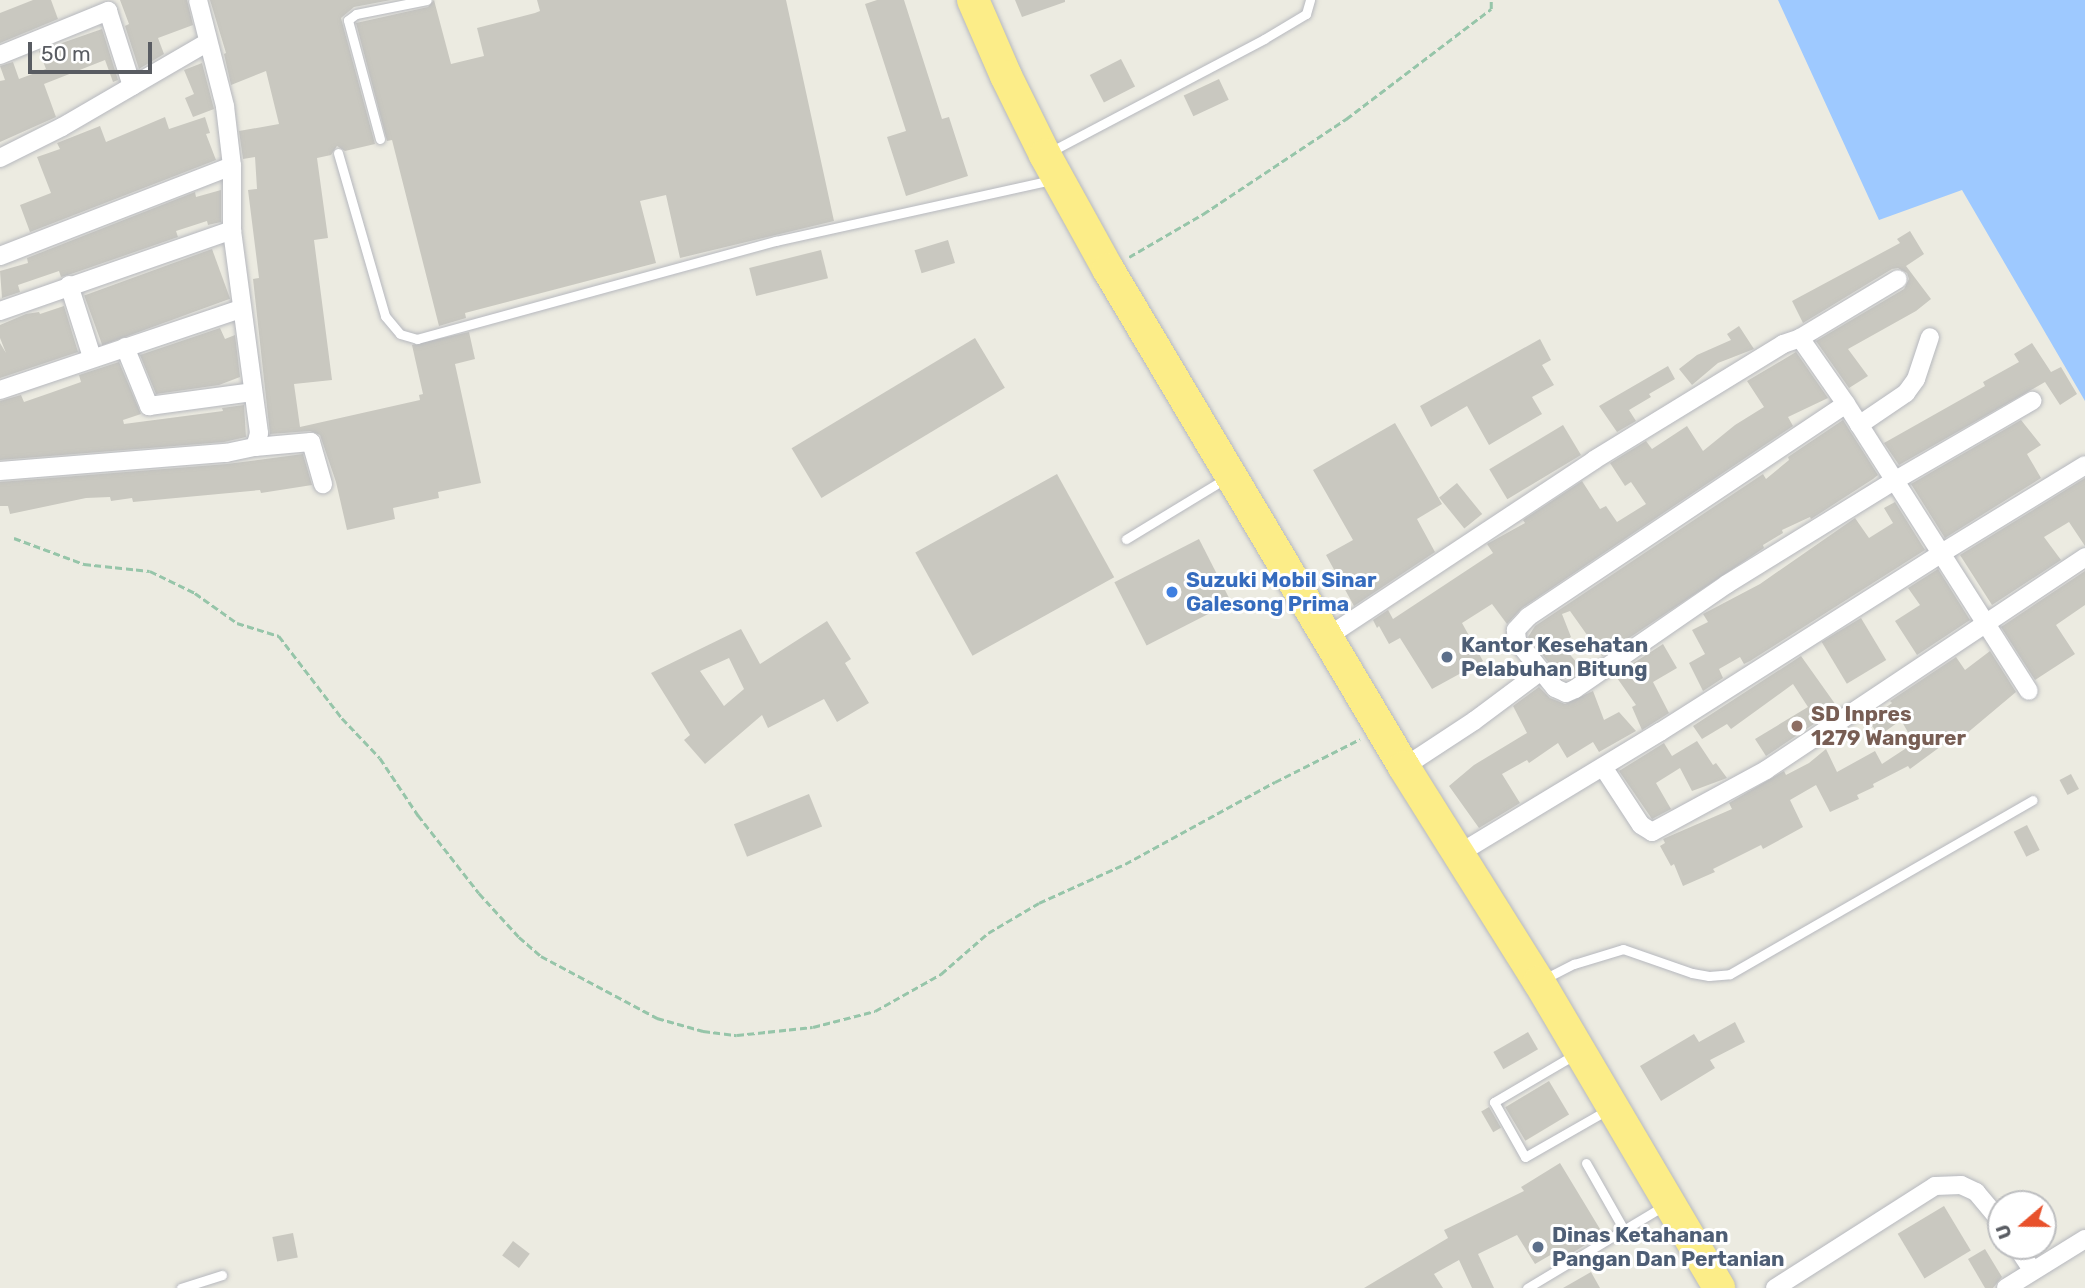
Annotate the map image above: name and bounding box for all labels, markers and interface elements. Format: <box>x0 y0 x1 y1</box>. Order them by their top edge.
scale bar <box>32 28 156 72</box>
text: 50 m <box>41 41 91 66</box>
place label: Suzuki Mobil Sinar Galesong Prima <box>1186 567 1377 617</box>
marker: Suzuki Mobil Sinar Galesong Prima <box>1164 584 1180 600</box>
place label: Kantor Kesehatan Pelabuhan Bitung <box>1461 632 1649 682</box>
marker: Kantor Kesehatan Pelabuhan Bitung <box>1439 649 1455 665</box>
place label: SD Inpres 1279 Wangurer <box>1811 701 1966 751</box>
marker: SD Inpres 1279 Wangurer <box>1789 718 1805 734</box>
north arrow <box>1987 1190 2057 1260</box>
text: U <box>1991 1221 2017 1242</box>
place label: Dinas Ketahanan Pangan Dan Pertanian <box>1552 1222 1785 1272</box>
marker: Dinas Ketahanan Pangan Dan Pertanian <box>1530 1239 1546 1255</box>

